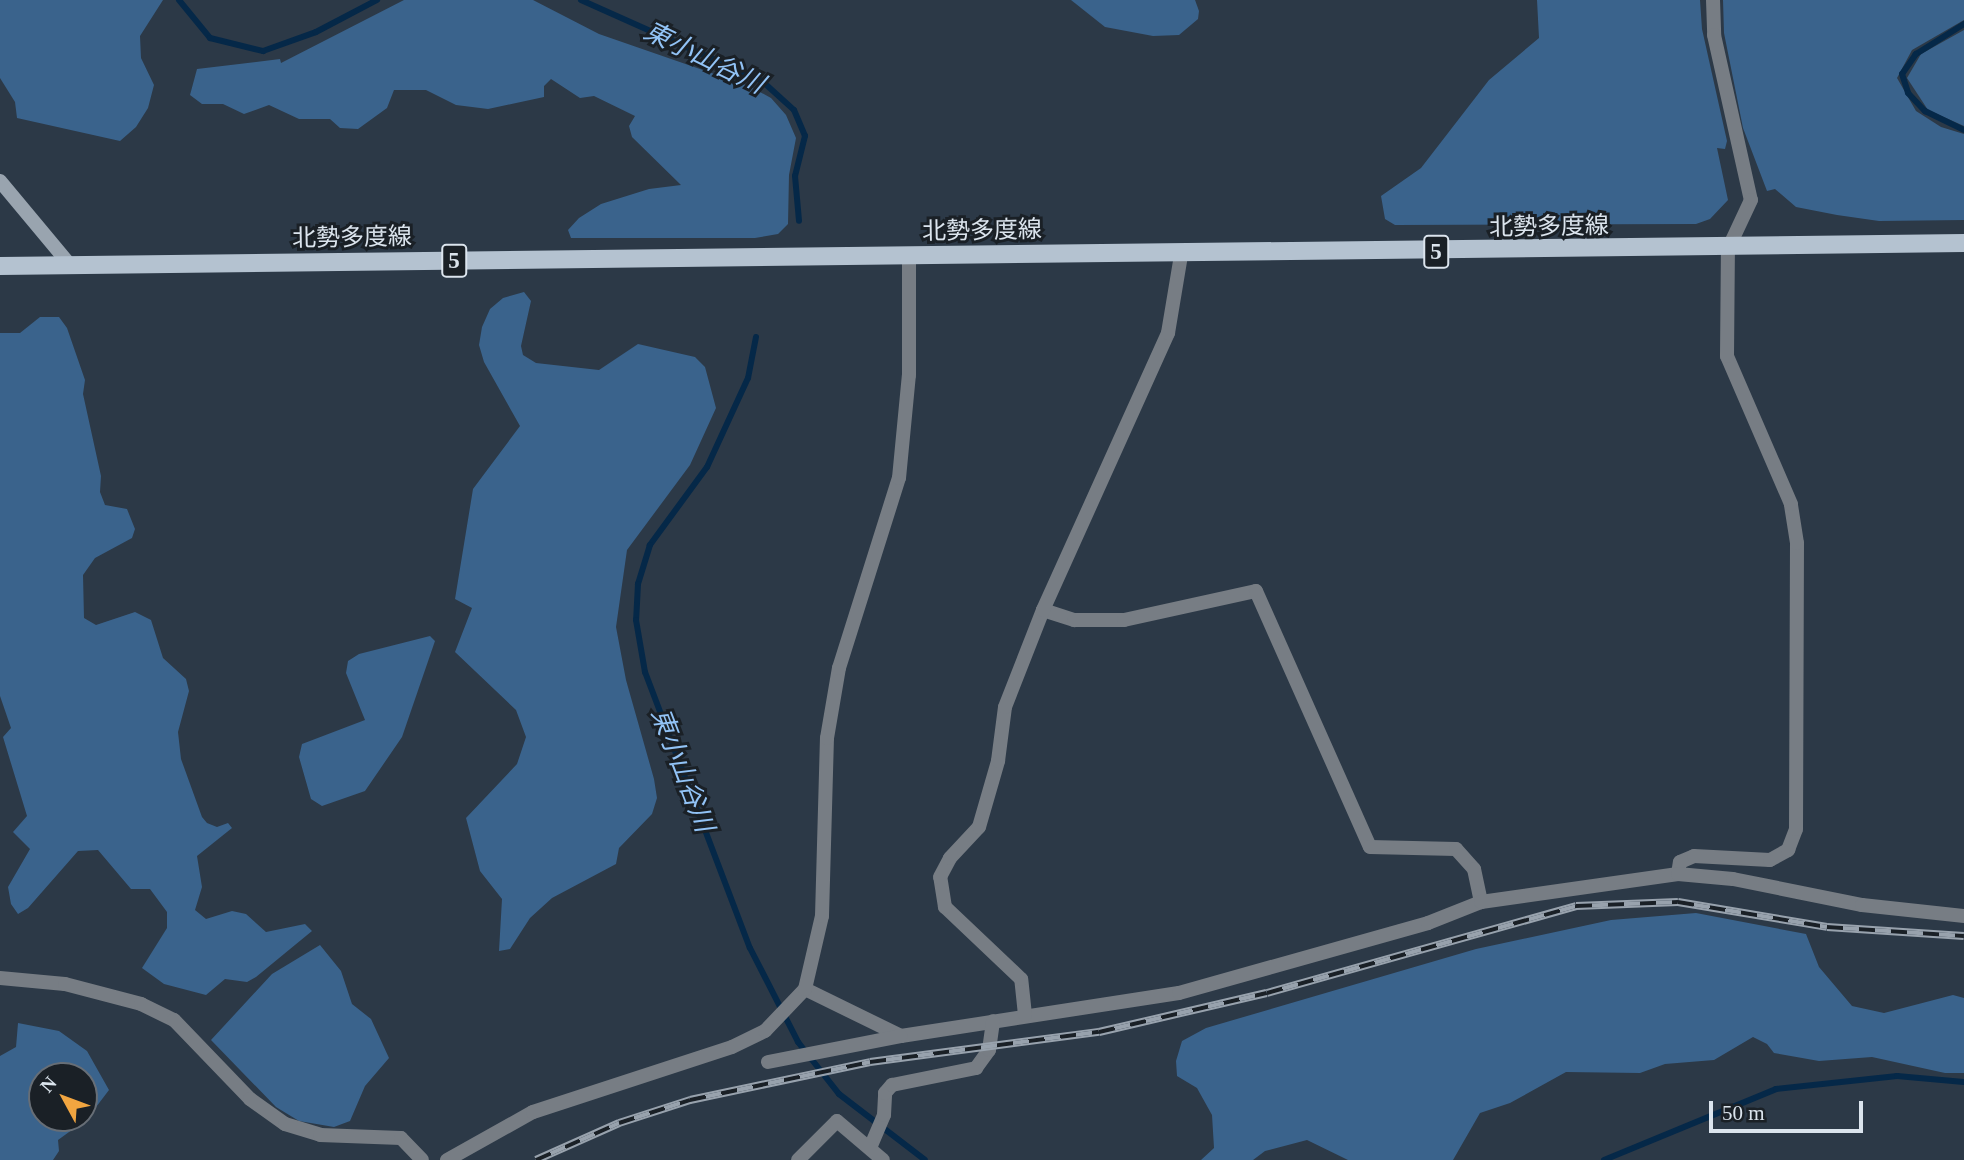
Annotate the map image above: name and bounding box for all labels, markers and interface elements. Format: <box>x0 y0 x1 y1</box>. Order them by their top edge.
water label: 東小山谷川 <box>639 15 769 101</box>
street label: 北勢多度線 <box>1489 212 1609 242</box>
street label: 北勢多度線 <box>922 216 1042 246</box>
street label: 北勢多度線 <box>292 223 412 253</box>
road number: 5 <box>1422 232 1450 272</box>
road number: 5 <box>440 242 468 280</box>
water label: 東小山谷川 <box>644 704 720 836</box>
north arrow <box>28 1062 98 1132</box>
text: N <box>36 1072 61 1096</box>
scale bar <box>1712 1086 1866 1130</box>
text: 50 m <box>1722 1101 1765 1125</box>

